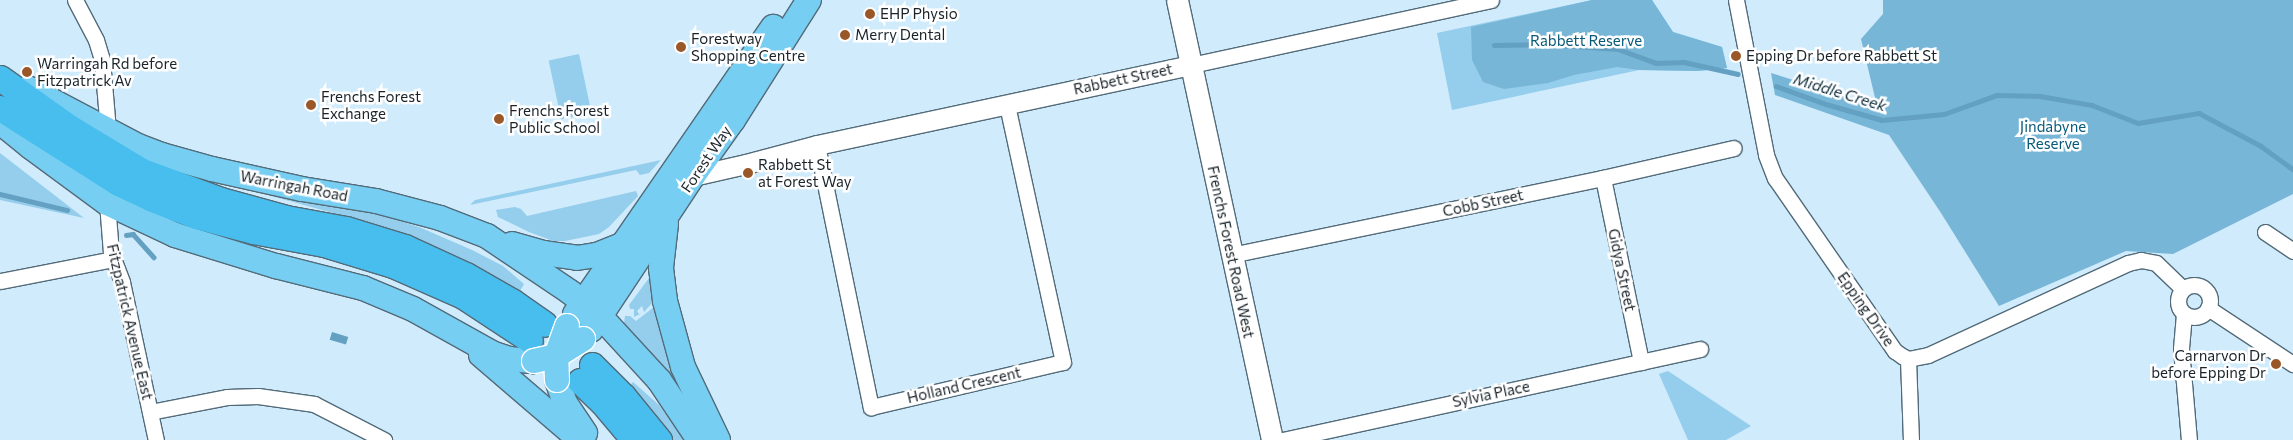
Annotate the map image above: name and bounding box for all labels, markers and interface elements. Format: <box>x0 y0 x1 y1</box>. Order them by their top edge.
place label: EHP Physio <box>880 5 958 23</box>
marker: EHP Physio <box>864 8 876 20</box>
place label: Merry Dental <box>855 26 945 44</box>
place label: Forestway Shopping Centre <box>691 29 805 64</box>
marker: Merry Dental <box>839 29 851 41</box>
park label: Rabbett Reserve <box>1530 32 1642 50</box>
marker: Forestway Shopping Centre <box>675 41 687 53</box>
place label: Epping Dr before Rabbett St <box>1746 47 1937 65</box>
marker: Epping Dr before Rabbett St <box>1730 50 1742 62</box>
place label: Warringah Rd before Fitzpatrick Av <box>37 54 177 89</box>
street label: Rabbett Street <box>1072 60 1174 98</box>
marker: Warringah Rd before Fitzpatrick Av <box>21 66 33 78</box>
water label: Middle Creek <box>1791 69 1889 115</box>
place label: Frenchs Forest Exchange <box>321 87 421 122</box>
marker: Frenchs Forest Exchange <box>305 99 317 111</box>
place label: Frenchs Forest Public School <box>509 101 609 136</box>
marker: Frenchs Forest Public School <box>493 113 505 125</box>
park label: Jindabyne Reserve <box>2020 117 2086 152</box>
street label: Forest Way <box>677 122 735 196</box>
place label: Rabbett St at Forest Way <box>758 155 852 190</box>
street label: Frenchs Forest Road West <box>1204 164 1258 340</box>
street label: Warringah Road <box>239 167 349 205</box>
marker: Rabbett St at Forest Way <box>742 167 754 179</box>
street label: Cobb Street <box>1441 186 1525 220</box>
street label: Gidya Street <box>1604 227 1640 313</box>
street label: Fitzpatrick Avenue East <box>103 242 157 402</box>
street label: Epping Drive <box>1834 268 1898 350</box>
place label: Carnarvon Dr before Epping Dr <box>2151 346 2266 381</box>
marker: Carnarvon Dr before Epping Dr <box>2270 358 2282 370</box>
street label: Holland Crescent <box>905 363 1023 407</box>
street label: Sylvia Place <box>1451 377 1531 411</box>

